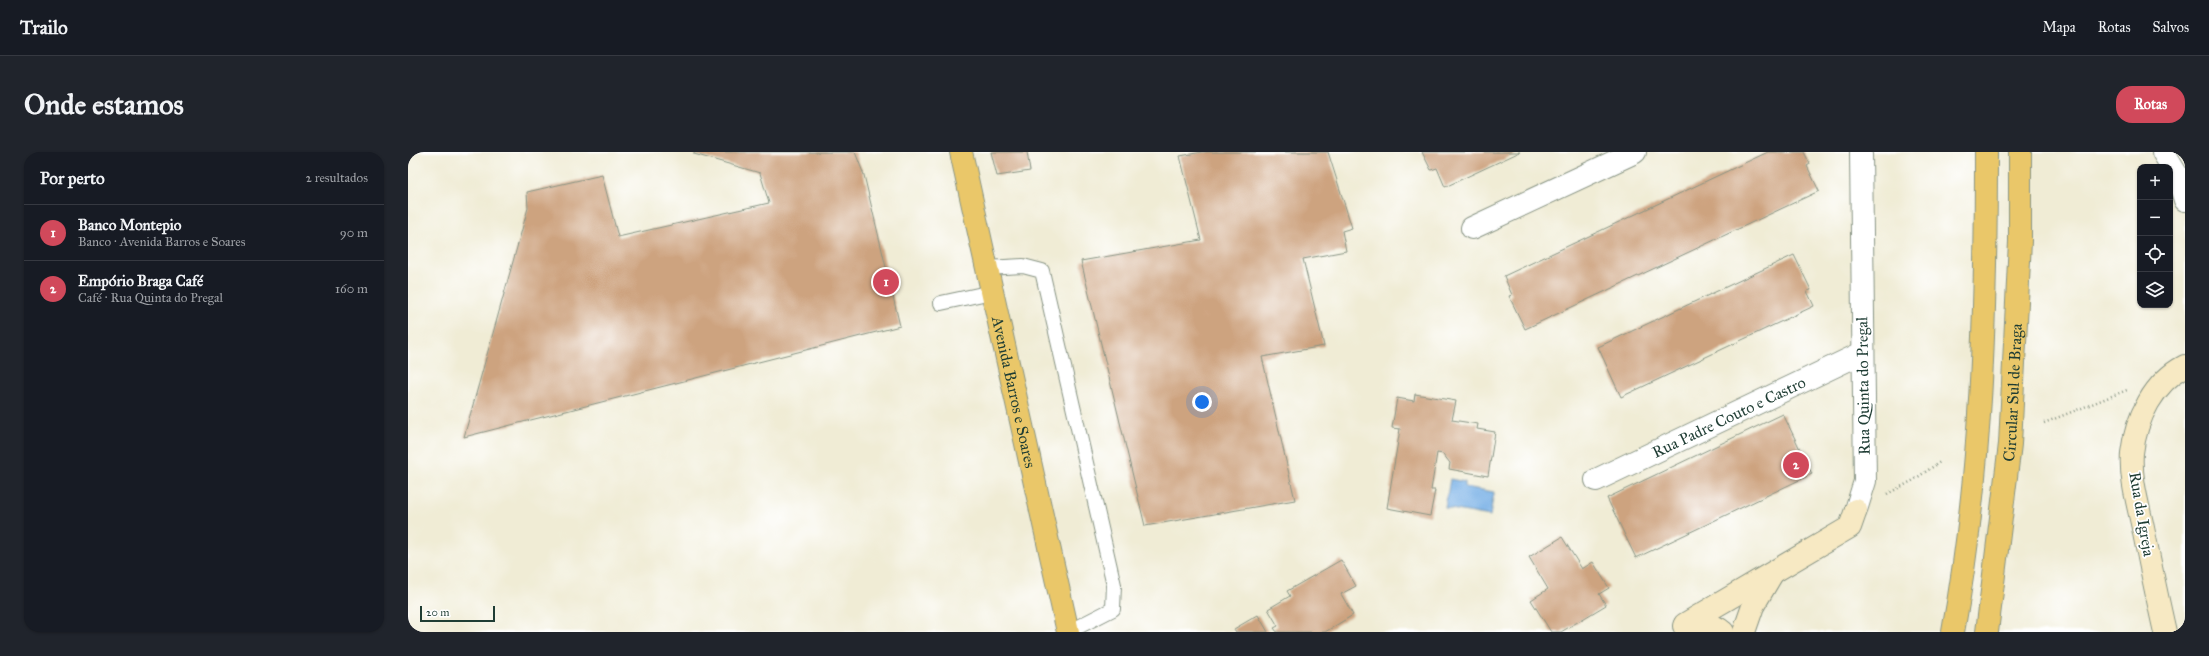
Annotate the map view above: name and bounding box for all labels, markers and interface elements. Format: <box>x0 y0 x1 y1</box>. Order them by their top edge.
text: Trailo <box>20 16 68 39</box>
text: Mapa <box>2042 19 2076 36</box>
text: Rotas <box>2098 19 2131 36</box>
text: Salvos <box>2153 19 2189 36</box>
button: Rotas <box>2116 86 2185 123</box>
text: Onde estamos <box>24 87 184 122</box>
map controls <box>2137 164 2173 308</box>
button: + <box>2137 164 2173 200</box>
text: Por perto <box>40 168 105 189</box>
text: 2 resultados <box>305 170 368 186</box>
button: − <box>2137 200 2173 236</box>
text: Banco Montepio <box>78 216 181 234</box>
text: 1 <box>50 225 56 241</box>
text: 90 m <box>340 225 368 241</box>
text: Banco · Avenida Barros e Soares <box>78 234 246 250</box>
button: locate <box>2137 236 2173 272</box>
pin: 1 <box>873 267 899 297</box>
text: Empório Braga Café <box>78 272 203 290</box>
button: layers <box>2137 272 2173 308</box>
text: 2 <box>50 281 56 297</box>
text: 160 m <box>335 281 368 297</box>
text: Café · Rua Quinta do Pregal <box>78 290 223 306</box>
street label: Avenida Barros e Soares <box>988 313 1041 470</box>
street label: Rua Quinta do Pregal <box>1852 316 1875 455</box>
street label: Circular Sul de Braga <box>1998 323 2026 463</box>
street label: Rua Padre Couto e Castro <box>1649 372 1809 461</box>
your location <box>1192 392 1212 412</box>
pin: 2 <box>1783 450 1809 480</box>
street label: Rua da Igreja <box>2124 470 2159 558</box>
scale bar <box>420 604 495 623</box>
text: 20 m <box>426 606 449 619</box>

